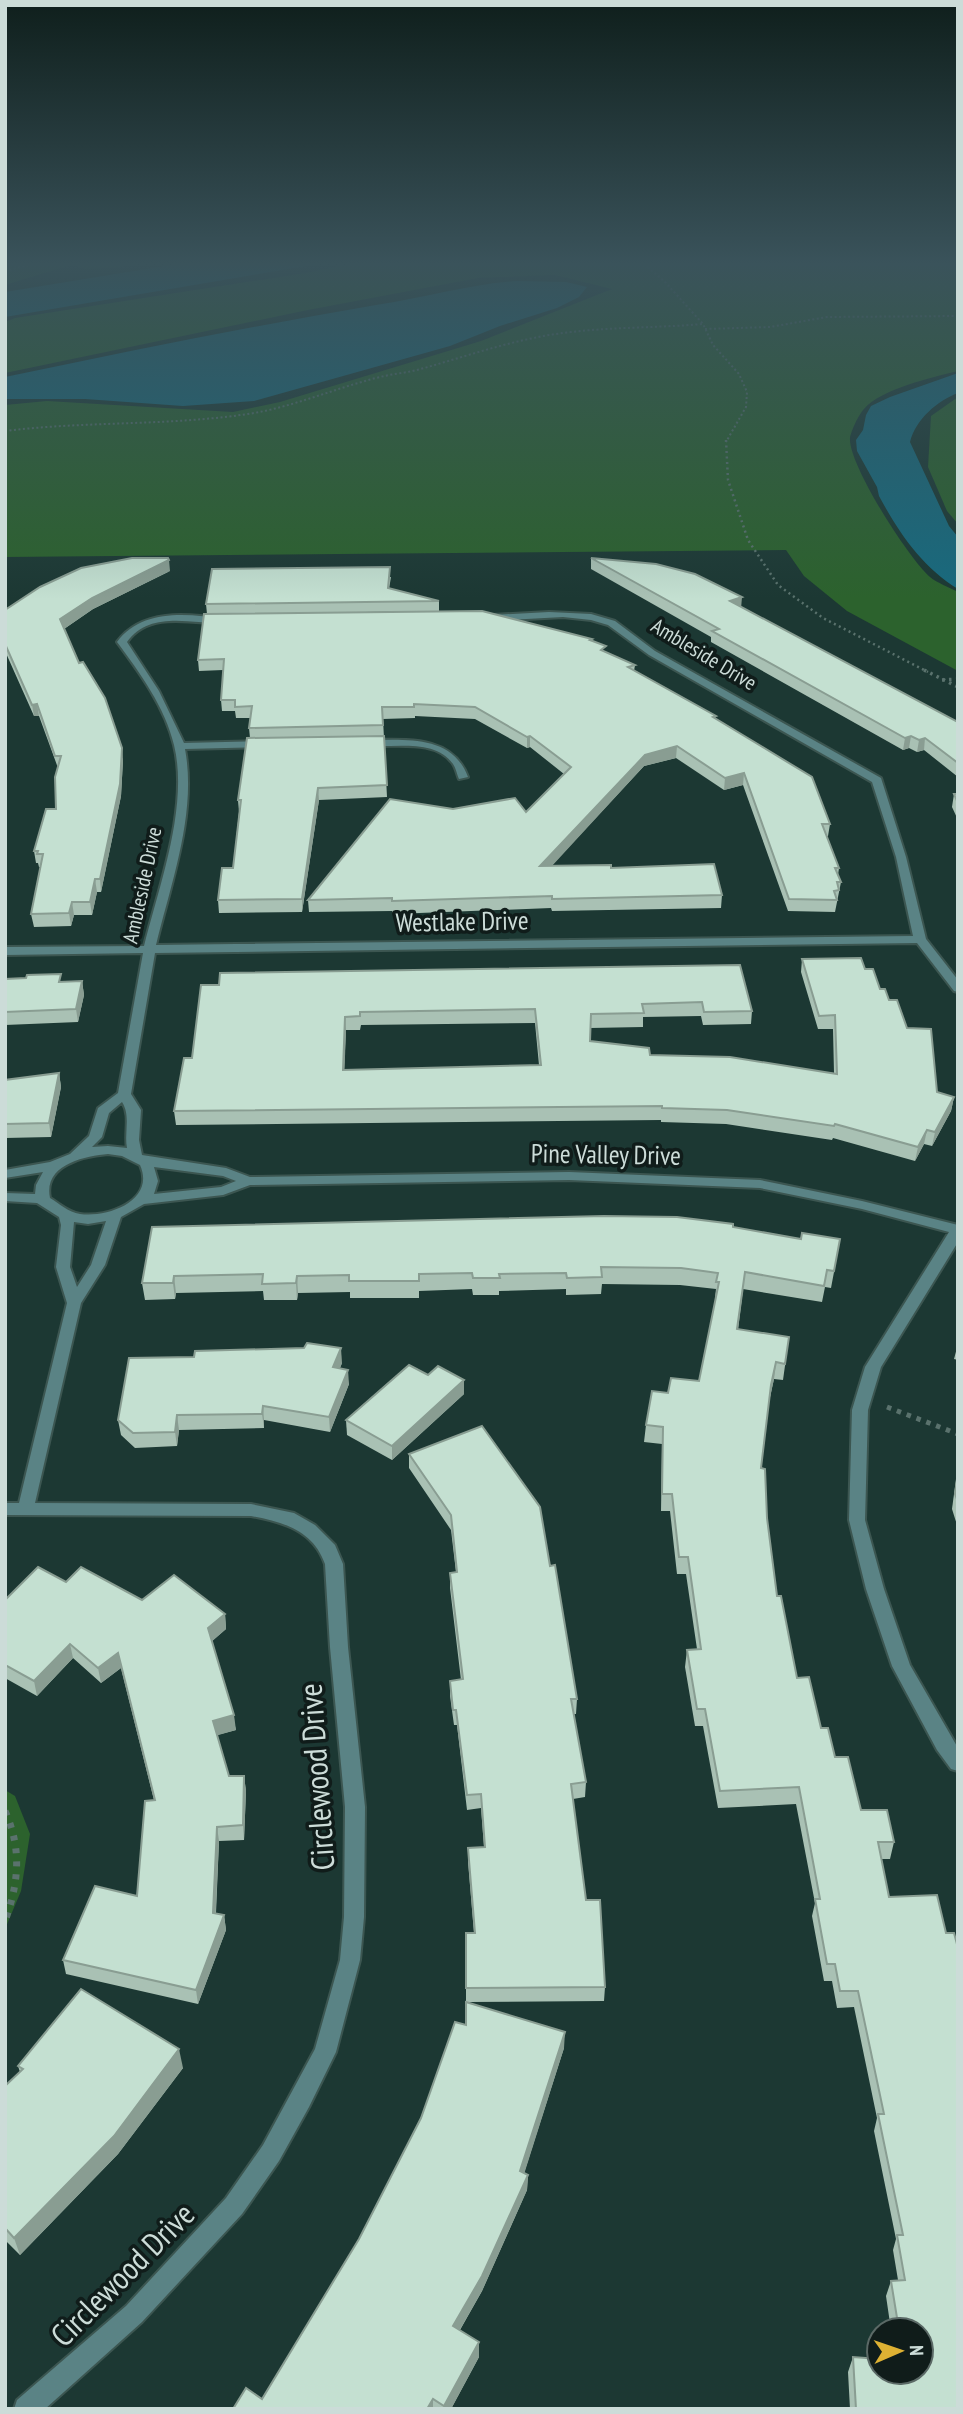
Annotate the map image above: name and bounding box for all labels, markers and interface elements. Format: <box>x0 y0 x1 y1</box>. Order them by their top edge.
street label: Ambleside Drive <box>646 612 762 696</box>
street label: Ambleside Drive <box>116 824 168 946</box>
street label: Westlake Drive <box>395 903 529 939</box>
street label: Pine Valley Drive <box>531 1136 681 1172</box>
street label: Circlewood Drive <box>289 1682 343 1872</box>
street label: Circlewood Drive <box>41 2193 203 2355</box>
north arrow <box>865 2316 935 2386</box>
text: N <box>905 2345 929 2356</box>

